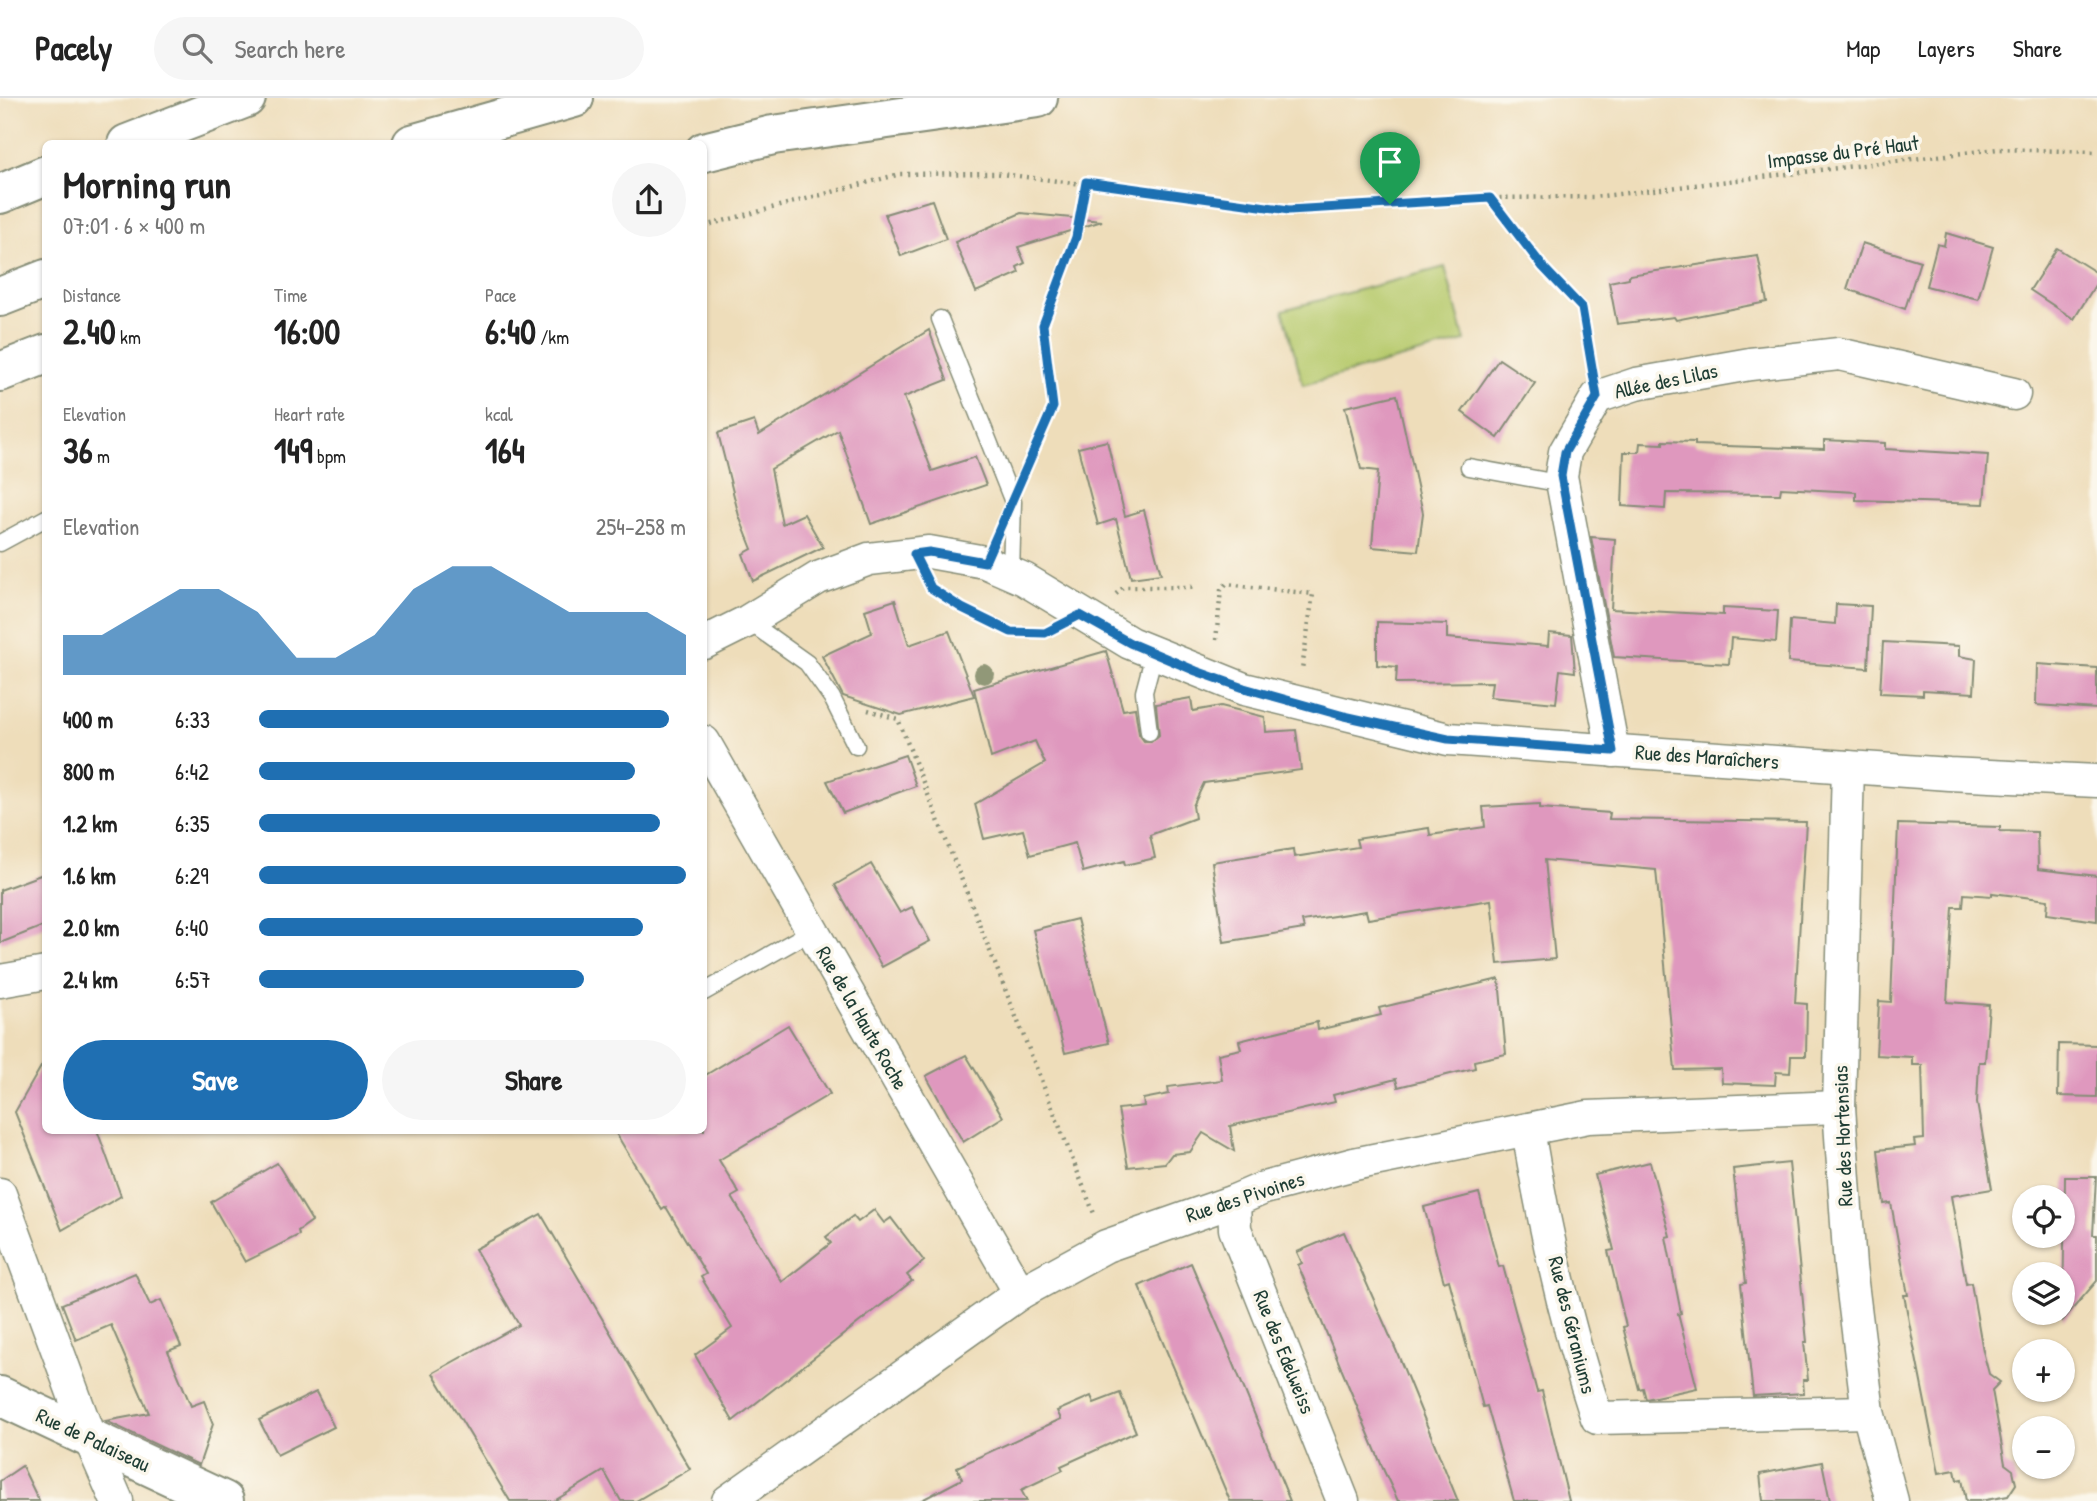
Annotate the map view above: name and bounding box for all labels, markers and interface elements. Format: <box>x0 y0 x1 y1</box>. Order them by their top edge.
search box <box>154 17 644 80</box>
text: Pacely <box>35 26 112 70</box>
icon: search <box>178 29 216 67</box>
text: Search here <box>234 31 346 66</box>
text: Map <box>1846 32 1880 64</box>
text: Layers <box>1918 32 1975 64</box>
text: Share <box>2013 32 2062 64</box>
street label: Impasse du Pré Haut <box>1766 128 1921 175</box>
pin <box>1360 132 1420 204</box>
icon: arrive <box>1371 143 1409 181</box>
text: Morning run <box>63 158 231 210</box>
button: share <box>612 163 686 237</box>
text: 07:01 · 6 × 400 m <box>63 210 205 241</box>
text: Distance <box>63 282 121 308</box>
text: Time <box>274 282 308 308</box>
text: Pace <box>485 282 517 308</box>
text: 2.40 <box>63 308 116 355</box>
text: 16:00 <box>274 308 340 355</box>
text: 6:40 <box>485 308 536 355</box>
text: km <box>116 324 141 350</box>
text: /km <box>536 324 569 350</box>
street label: Allée des Lilas <box>1612 355 1720 406</box>
text: Elevation <box>63 401 126 427</box>
text: Heart rate <box>274 401 345 427</box>
text: kcal <box>485 401 513 427</box>
text: 36 <box>63 427 93 474</box>
text: 149 <box>274 427 313 474</box>
text: 164 <box>485 427 525 474</box>
text: m <box>93 443 110 469</box>
text: bpm <box>313 443 346 469</box>
text: Elevation <box>63 511 139 542</box>
text: 254–258 m <box>596 511 686 542</box>
text: 400 m <box>63 704 113 735</box>
text: 6:33 <box>175 704 210 735</box>
street label: Rue des Maraîchers <box>1634 737 1780 776</box>
text: 800 m <box>63 756 115 787</box>
text: 6:42 <box>175 756 209 787</box>
text: 1.2 km <box>63 808 118 839</box>
text: 6:35 <box>175 808 210 839</box>
text: 1.6 km <box>63 860 116 891</box>
text: 6:29 <box>175 860 209 891</box>
text: 2.0 km <box>63 912 119 943</box>
text: 6:40 <box>175 912 208 943</box>
street label: Rue de la Haute Roche <box>810 941 915 1095</box>
text: 2.4 km <box>63 964 118 995</box>
text: 6:57 <box>175 964 211 995</box>
button: Save <box>63 1040 368 1120</box>
button: Share <box>382 1040 686 1120</box>
street label: Rue des Hortensias <box>1826 1065 1859 1207</box>
street label: Rue des Pivoines <box>1182 1164 1308 1229</box>
map controls <box>2012 1185 2075 1479</box>
button: locate <box>2012 1185 2075 1248</box>
street label: Rue des Géraniums <box>1541 1253 1604 1396</box>
button: layers <box>2012 1262 2075 1325</box>
street label: Rue des Edelweiss <box>1246 1286 1322 1418</box>
button: + <box>2012 1339 2075 1402</box>
street label: Rue de Palaiseau <box>32 1401 155 1479</box>
button: − <box>2012 1416 2075 1479</box>

